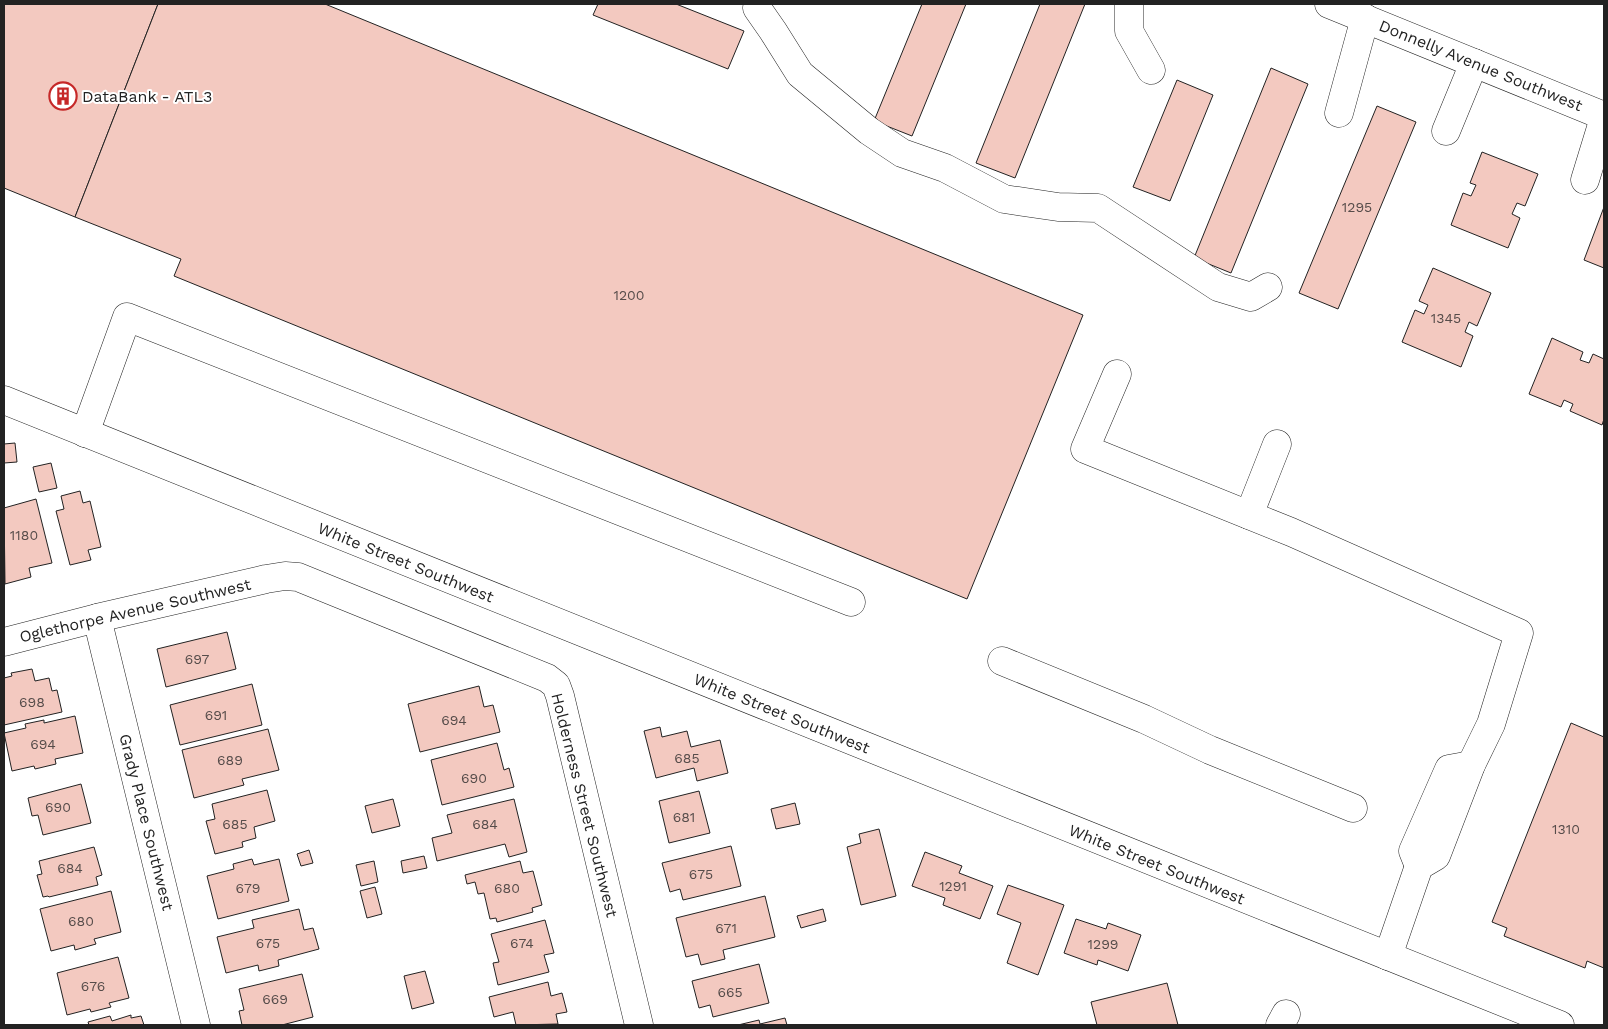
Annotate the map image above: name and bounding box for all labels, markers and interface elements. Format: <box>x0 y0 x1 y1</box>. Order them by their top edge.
street label: Donnelly Avenue Southwest <box>1376 16 1586 115</box>
building icon: DataBank - ATL3 <box>48 81 78 111</box>
place label: DataBank - ATL3 <box>82 87 212 106</box>
house number: 1295 <box>1342 199 1372 215</box>
house number: 1200 <box>613 287 645 303</box>
house number: 1345 <box>1431 310 1461 326</box>
street label: White Street Southwest <box>315 518 497 607</box>
house number: 1180 <box>10 527 38 543</box>
street label: Oglethorpe Avenue Southwest <box>18 575 253 646</box>
house number: 697 <box>185 651 210 667</box>
street label: White Street Southwest <box>691 669 873 758</box>
street label: Holderness Street Southwest <box>547 691 622 920</box>
house number: 698 <box>19 694 45 710</box>
house number: 691 <box>205 707 227 723</box>
house number: 694 <box>441 712 467 728</box>
street label: Grady Place Southwest <box>115 732 178 913</box>
house number: 694 <box>30 736 56 752</box>
house number: 685 <box>674 750 700 766</box>
house number: 689 <box>217 752 243 768</box>
house number: 690 <box>461 770 487 786</box>
house number: 690 <box>45 799 71 815</box>
house number: 681 <box>673 809 695 825</box>
house number: 685 <box>222 816 248 832</box>
house number: 684 <box>472 816 498 832</box>
street label: White Street Southwest <box>1066 820 1248 909</box>
house number: 1310 <box>1552 821 1580 837</box>
house number: 684 <box>57 860 83 876</box>
house number: 675 <box>689 866 713 882</box>
house number: 1291 <box>939 878 967 894</box>
house number: 679 <box>236 880 260 896</box>
house number: 680 <box>494 880 520 896</box>
house number: 680 <box>68 913 94 929</box>
house number: 671 <box>715 920 737 936</box>
house number: 675 <box>256 935 280 951</box>
house number: 674 <box>510 935 534 951</box>
house number: 1299 <box>1088 936 1118 952</box>
house number: 676 <box>81 978 105 994</box>
house number: 665 <box>717 984 743 1000</box>
house number: 669 <box>262 991 288 1007</box>

